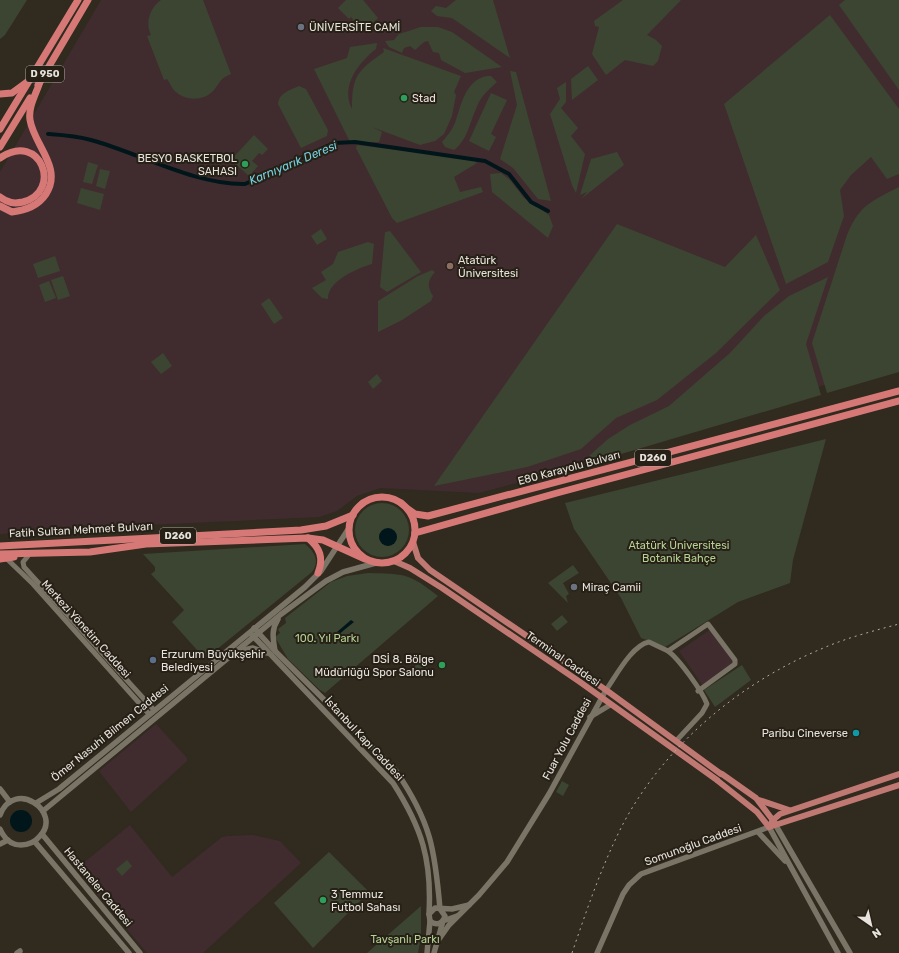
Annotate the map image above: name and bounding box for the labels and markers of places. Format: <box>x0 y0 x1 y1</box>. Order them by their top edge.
place label: ÜNİVERSİTE CAMİ <box>309 20 400 34</box>
marker: ÜNİVERSİTE CAMİ <box>296 22 306 32</box>
place label: Stad <box>412 92 436 105</box>
marker: Stad <box>399 93 409 103</box>
place label: BESYO BASKETBOL SAHASI <box>137 152 237 178</box>
marker: BESYO BASKETBOL SAHASI <box>240 159 250 169</box>
place label: Atatürk Üniversitesi <box>458 254 518 280</box>
marker: Atatürk Üniversitesi <box>445 261 455 271</box>
place label: Miraç Camii <box>582 581 641 594</box>
marker: Miraç Camii <box>569 582 579 592</box>
place label: Erzurum Büyükşehir Belediyesi <box>161 648 266 674</box>
place label: DSİ 8. Bölge Müdürlüğü Spor Salonu <box>315 652 434 679</box>
marker: Erzurum Büyükşehir Belediyesi <box>148 655 158 665</box>
marker: DSİ 8. Bölge Müdürlüğü Spor Salonu <box>437 660 447 670</box>
place label: Paribu Cineverse <box>762 727 848 740</box>
marker: Paribu Cineverse <box>851 728 861 738</box>
place label: 3 Temmuz Futbol Sahası <box>331 888 400 914</box>
marker: 3 Temmuz Futbol Sahası <box>318 895 328 905</box>

